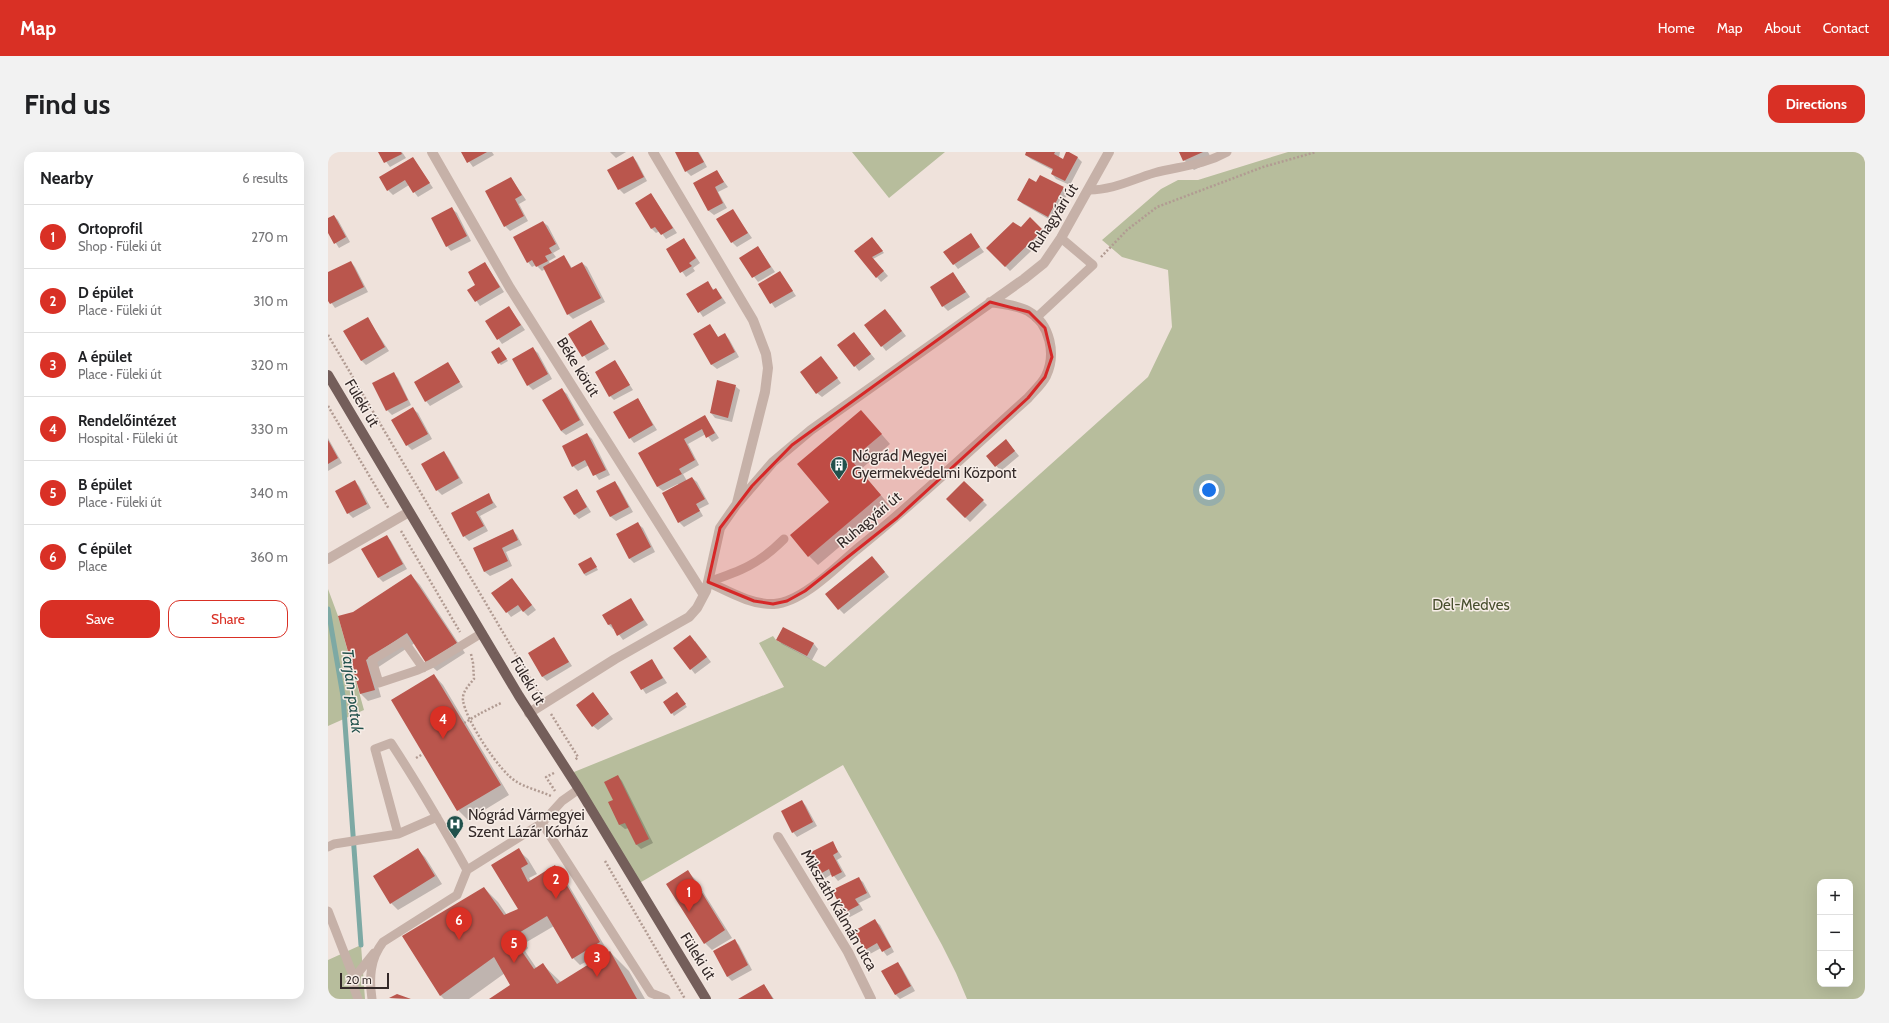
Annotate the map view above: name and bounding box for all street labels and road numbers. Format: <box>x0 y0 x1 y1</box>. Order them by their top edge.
street label: Ruhagyári út <box>1024 180 1082 256</box>
street label: Béke körút <box>553 334 603 400</box>
street label: Füleki út <box>341 376 383 430</box>
street label: Ruhagyári út <box>833 488 905 552</box>
street label: Füleki út <box>507 654 549 708</box>
street label: Mikszáth Kálmán utca <box>797 846 881 975</box>
street label: Füleki út <box>676 929 720 983</box>

